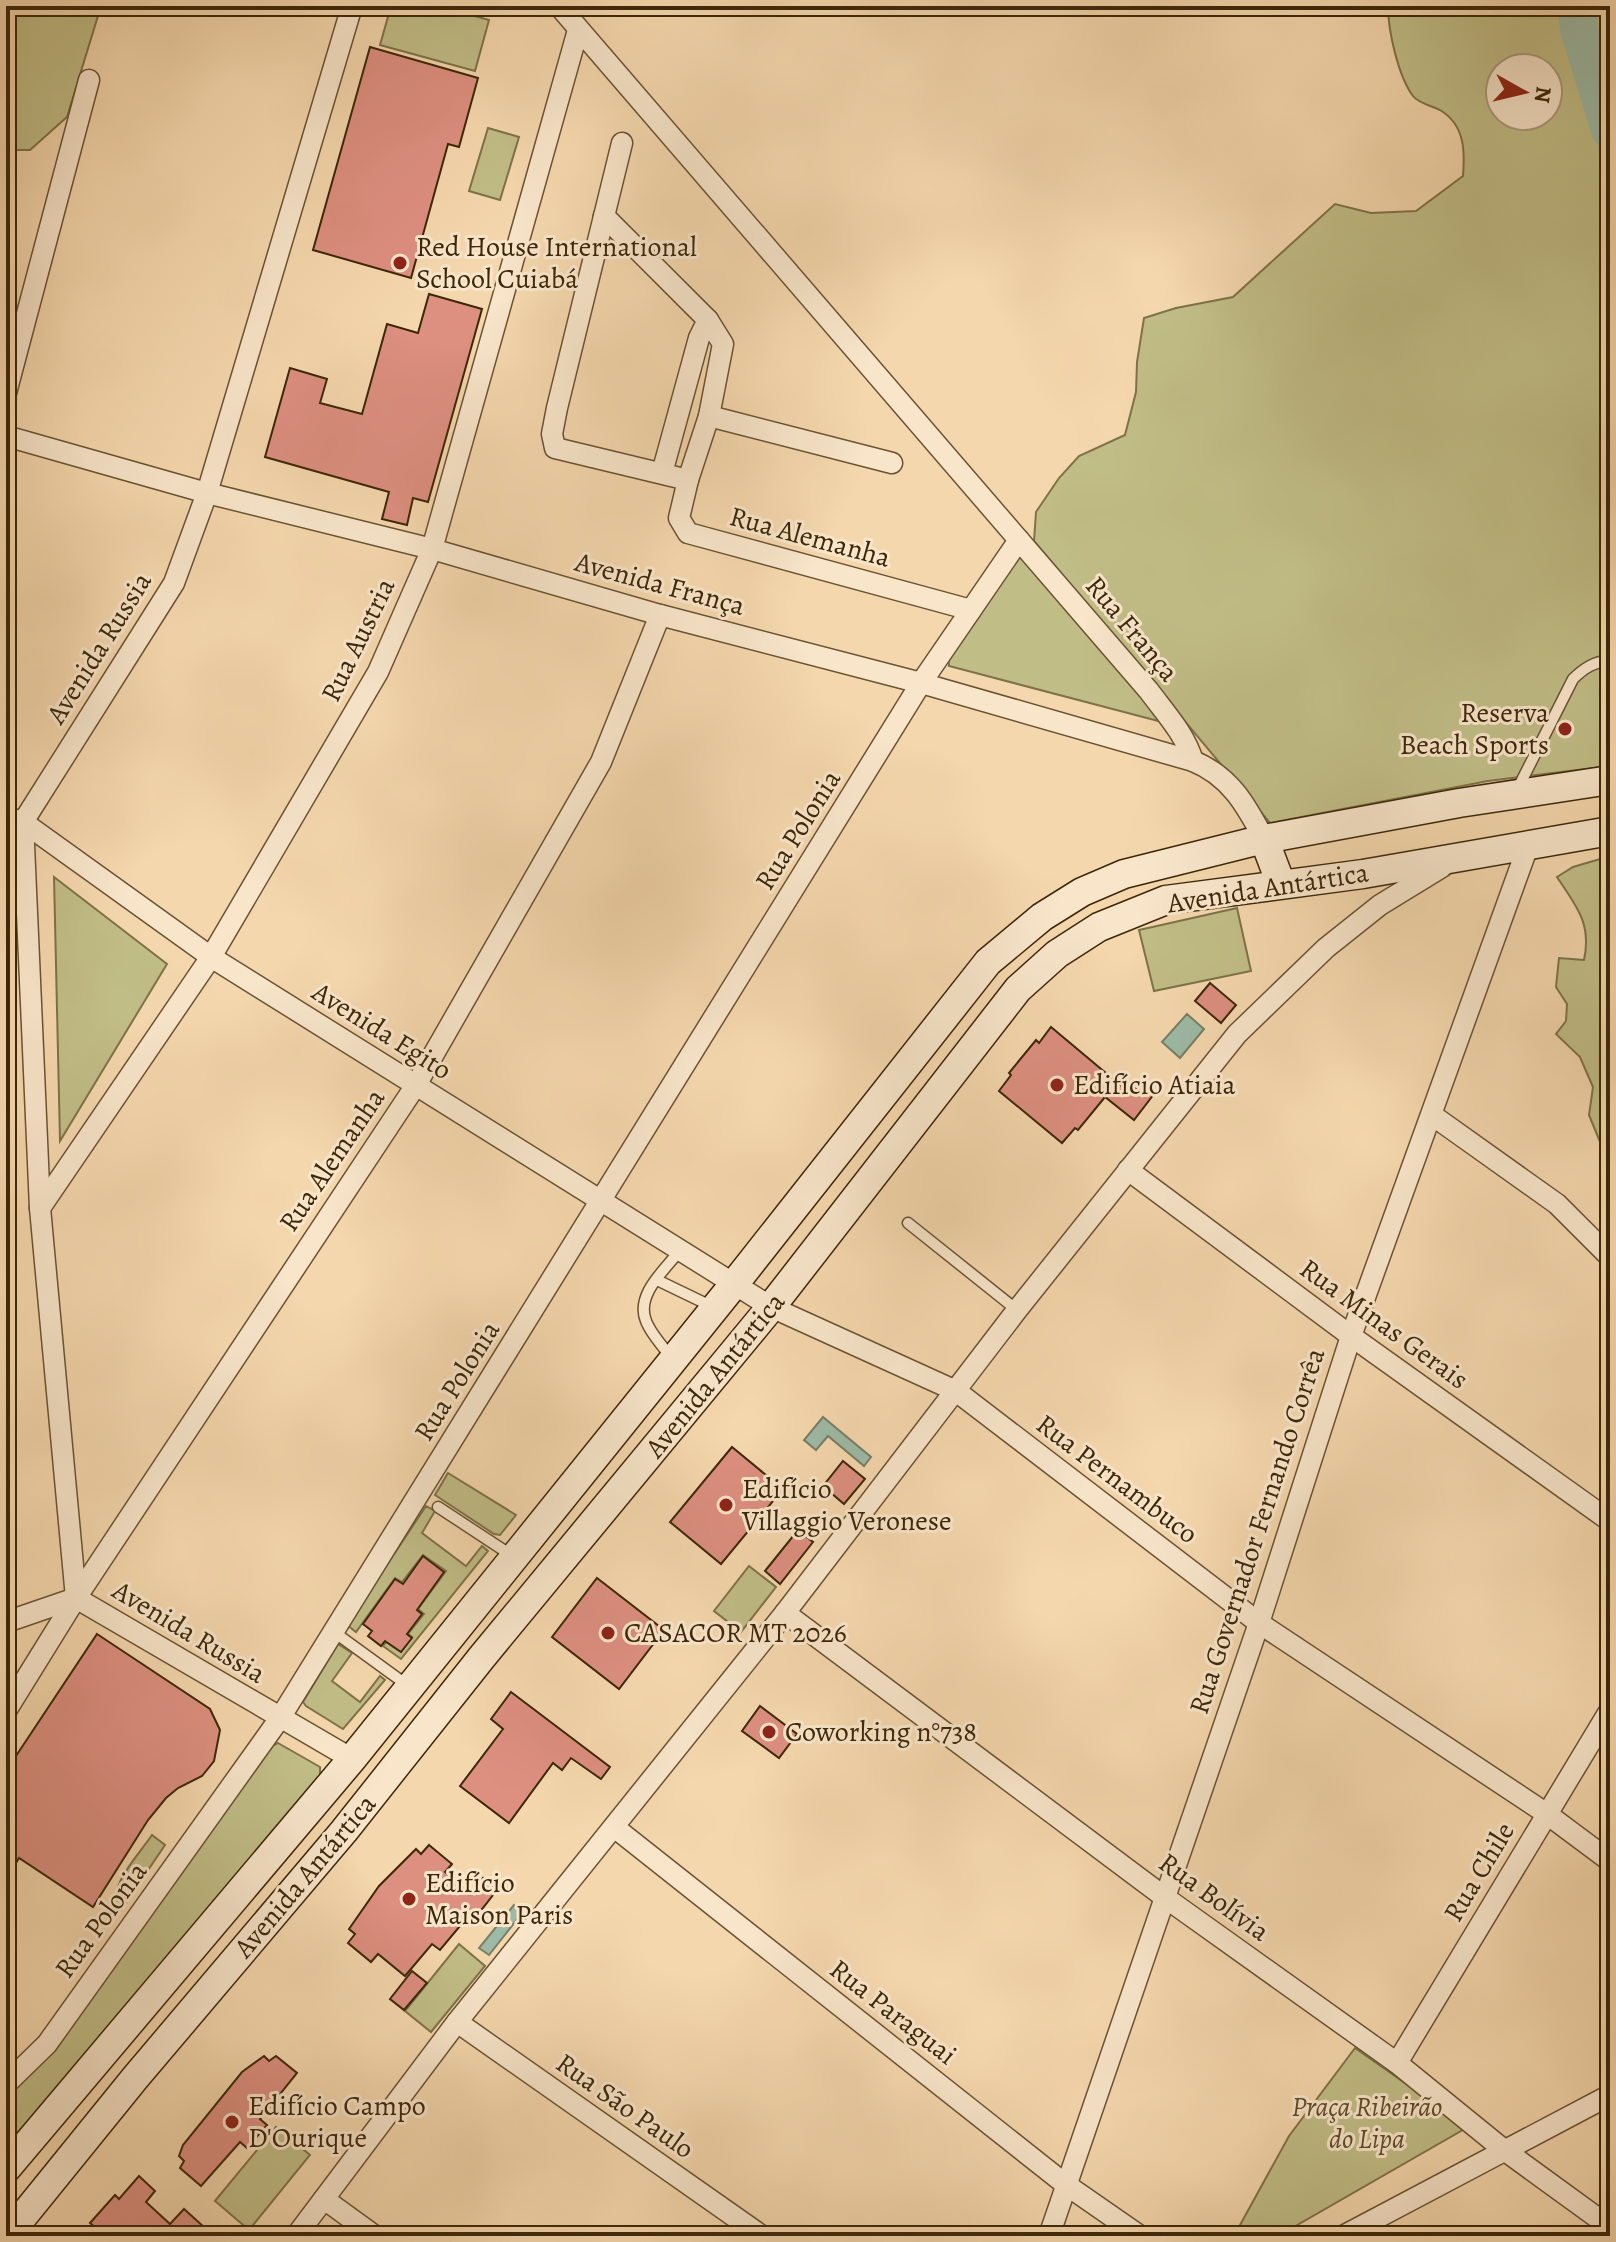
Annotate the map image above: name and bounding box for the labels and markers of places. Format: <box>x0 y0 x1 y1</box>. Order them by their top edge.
place label: Red House International School Cuiabá <box>416 228 697 298</box>
marker: Red House International School Cuiabá <box>391 254 409 272</box>
place label: Reserva Beach Sports <box>1400 694 1549 764</box>
marker: Reserva Beach Sports <box>1556 720 1574 738</box>
place label: Edifício Atiaia <box>1073 1066 1236 1104</box>
marker: Edifício Atiaia <box>1048 1076 1066 1094</box>
place label: Edifício Villaggio Veronese <box>741 1470 952 1540</box>
marker: Edifício Villaggio Veronese <box>717 1496 735 1514</box>
place label: CASACOR MT 2026 <box>624 1614 847 1652</box>
marker: CASACOR MT 2026 <box>599 1624 617 1642</box>
place label: Coworking n°738 <box>785 1713 977 1751</box>
marker: Coworking n°738 <box>760 1723 778 1741</box>
place label: Edifício Maison Paris <box>425 1864 573 1934</box>
marker: Edifício Maison Paris <box>400 1890 418 1908</box>
place label: Edifício Campo D'Ourique <box>248 2087 426 2157</box>
marker: Edifício Campo D'Ourique <box>223 2113 241 2131</box>

